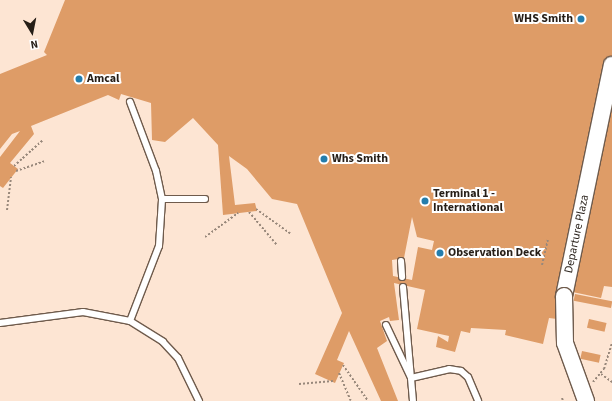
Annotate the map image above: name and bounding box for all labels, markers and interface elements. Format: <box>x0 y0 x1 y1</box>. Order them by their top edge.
north arrow <box>12 12 52 52</box>
place label: WHS Smith <box>514 12 573 26</box>
marker: WHS Smith <box>576 14 586 24</box>
text: N <box>29 36 39 52</box>
place label: Amcal <box>87 72 119 86</box>
marker: Amcal <box>74 74 84 84</box>
place label: Whs Smith <box>332 152 388 166</box>
marker: Whs Smith <box>319 154 329 164</box>
place label: Terminal 1 - International <box>433 187 503 215</box>
street label: Departure Plaza <box>562 193 592 275</box>
marker: Terminal 1 - International <box>420 196 430 206</box>
place label: Observation Deck <box>448 246 541 260</box>
marker: Observation Deck <box>435 248 445 258</box>

